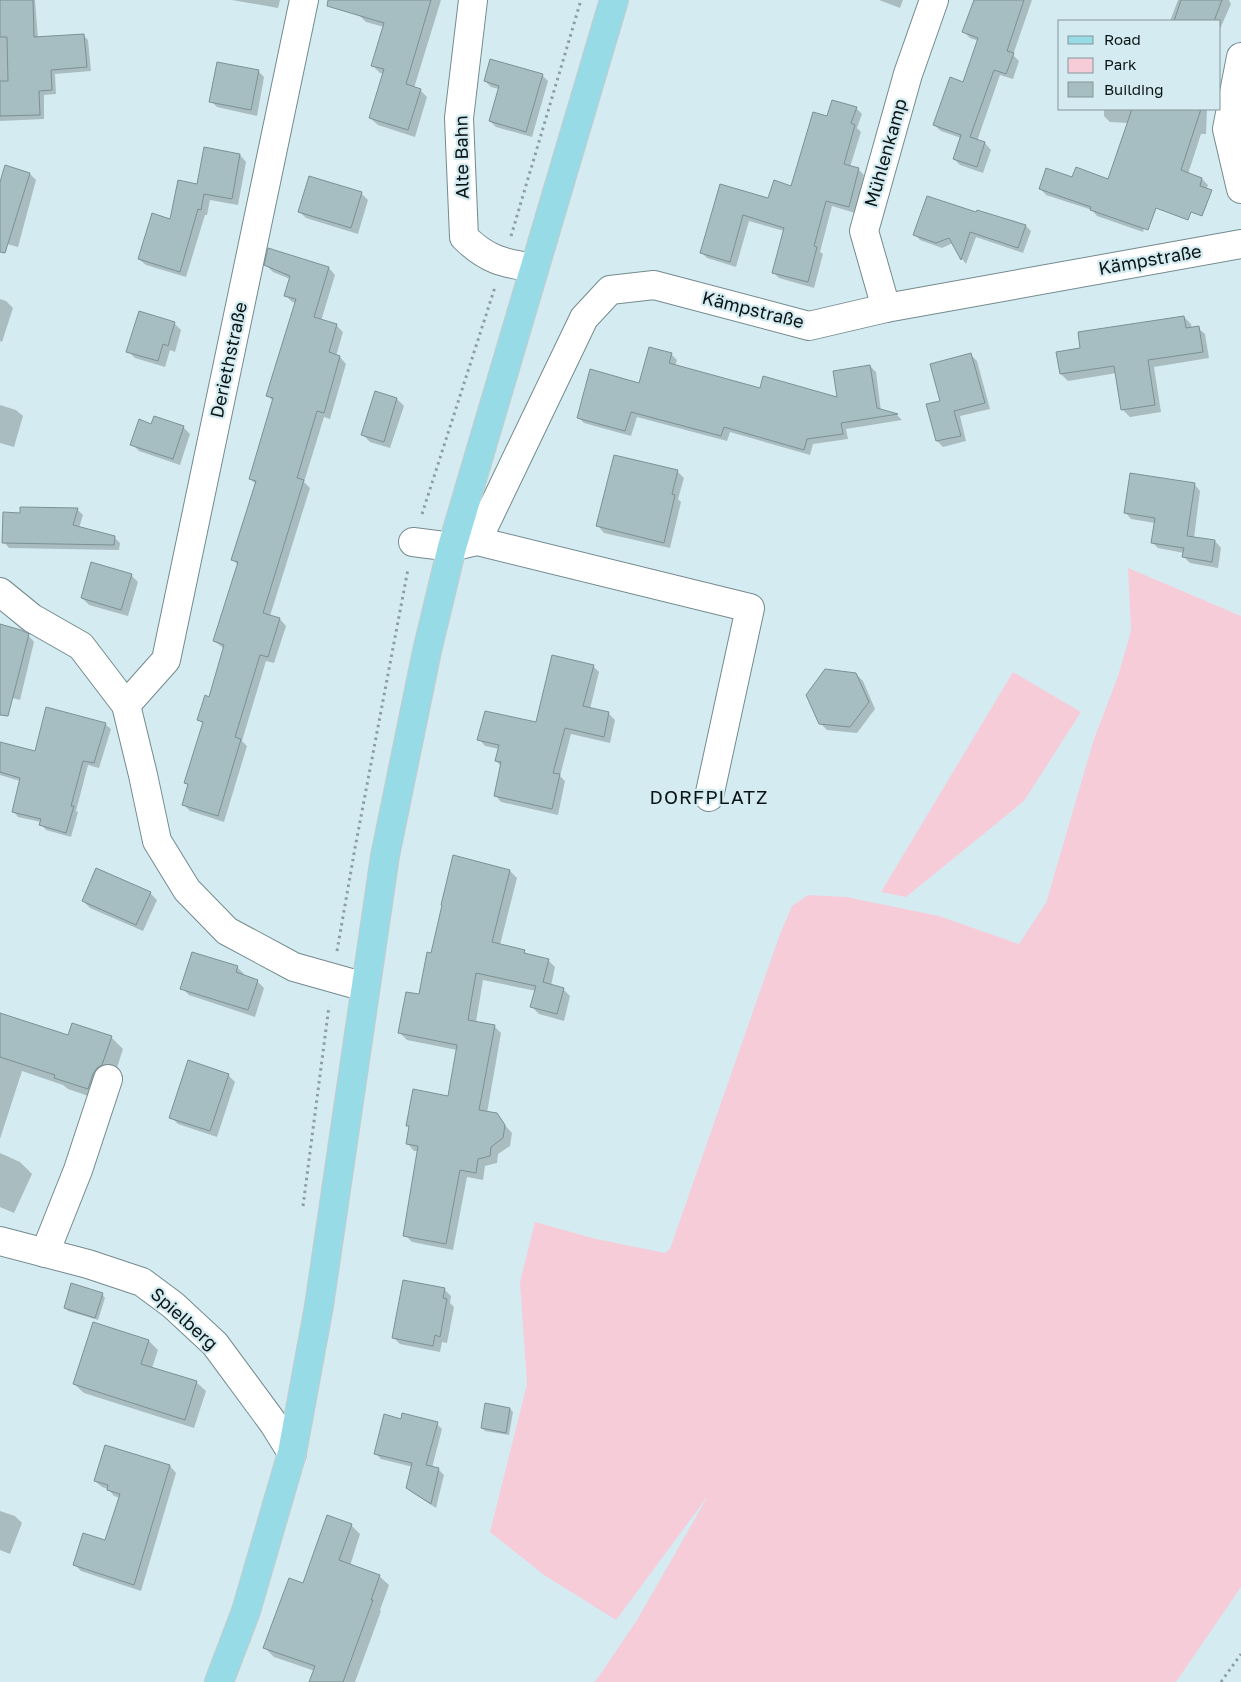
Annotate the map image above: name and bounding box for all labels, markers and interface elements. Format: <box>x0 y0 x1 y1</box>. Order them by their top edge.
legend <box>1058 20 1221 110</box>
text: Road <box>1104 30 1141 48</box>
text: Park <box>1104 55 1137 73</box>
text: Building <box>1104 80 1164 98</box>
street label: Mühlenkamp <box>859 96 911 209</box>
street label: Alte Bahn <box>449 115 473 199</box>
street label: Kämpstraße <box>1097 239 1203 279</box>
street label: Kämpstraße <box>700 286 806 332</box>
street label: Deriethstraße <box>205 300 251 420</box>
district label: DORFPLATZ <box>650 785 768 808</box>
street label: Spielberg <box>146 1282 223 1354</box>

